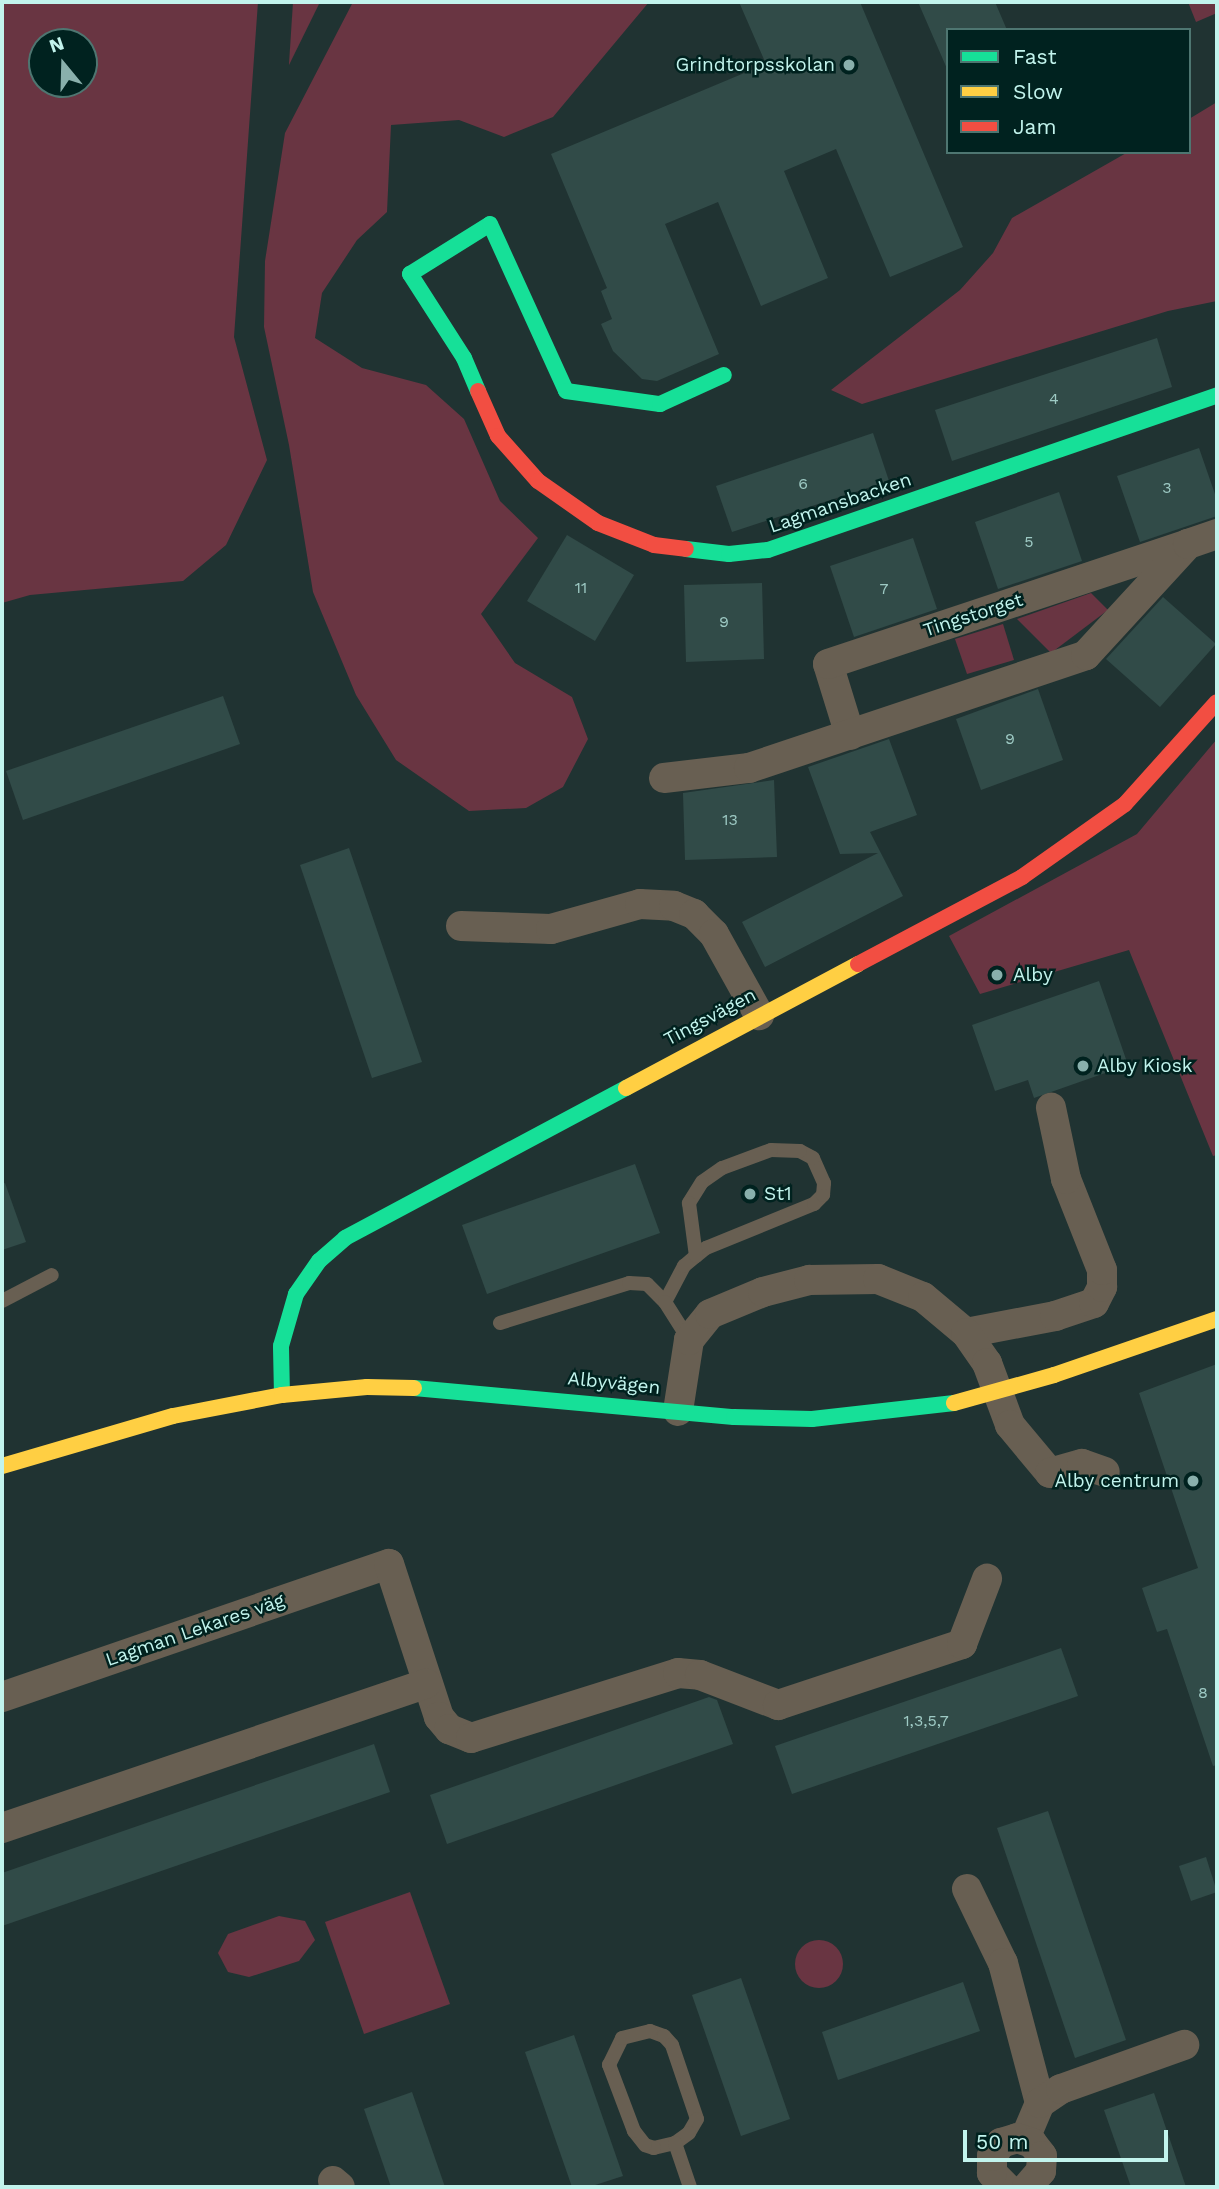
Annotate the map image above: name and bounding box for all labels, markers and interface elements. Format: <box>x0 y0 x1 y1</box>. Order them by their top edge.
north arrow <box>28 28 98 98</box>
legend <box>946 28 1191 154</box>
text: N <box>46 31 67 58</box>
text: Fast <box>1013 44 1057 69</box>
place label: Grindtorpsskolan <box>676 54 835 76</box>
marker: Grindtorpsskolan <box>841 57 857 73</box>
text: Slow <box>1013 79 1063 104</box>
text: Jam <box>1013 114 1056 139</box>
house number: 4 <box>1049 389 1059 409</box>
street label: Lagmansbacken <box>766 468 914 538</box>
house number: 6 <box>798 474 808 494</box>
house number: 3 <box>1162 478 1172 498</box>
house number: 5 <box>1024 532 1034 552</box>
house number: 11 <box>575 578 587 598</box>
house number: 7 <box>880 579 888 599</box>
street label: Tingstorget <box>920 588 1026 642</box>
house number: 9 <box>719 612 729 632</box>
house number: 9 <box>1005 729 1015 749</box>
house number: 13 <box>722 810 738 830</box>
place label: Alby <box>1013 964 1053 986</box>
marker: Alby <box>987 965 1007 985</box>
street label: Tingsvägen <box>660 983 760 1051</box>
place label: Alby Kiosk <box>1097 1055 1193 1077</box>
marker: Alby Kiosk <box>1075 1058 1091 1074</box>
place label: St1 <box>764 1183 792 1205</box>
marker: St1 <box>742 1186 758 1202</box>
street label: Albyvägen <box>567 1367 661 1399</box>
place label: Alby centrum <box>1054 1470 1179 1492</box>
marker: Alby centrum <box>1185 1473 1201 1489</box>
street label: Lagman Lekares väg <box>102 1589 288 1671</box>
house number: 8 <box>1198 1683 1208 1703</box>
house number: 1,3,5,7 <box>903 1711 949 1731</box>
scale bar <box>967 2116 1172 2160</box>
text: 50 m <box>976 2129 1028 2154</box>

